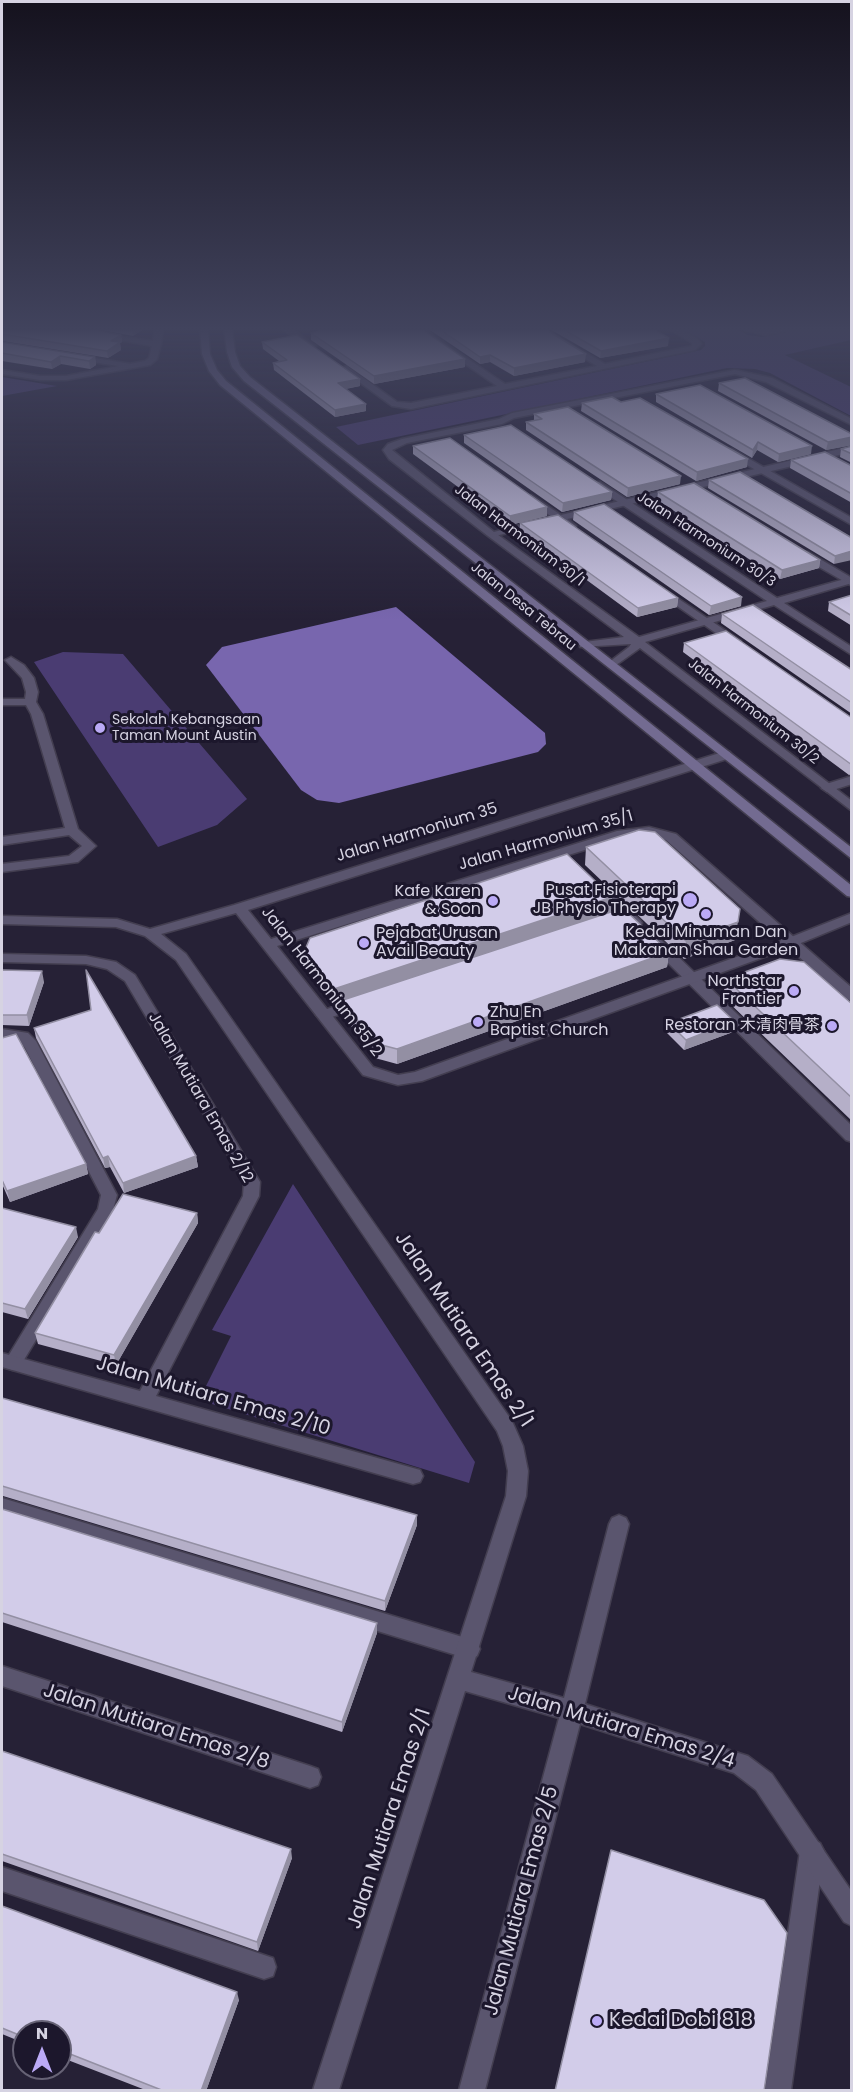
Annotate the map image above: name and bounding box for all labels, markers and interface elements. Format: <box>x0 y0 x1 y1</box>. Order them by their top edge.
street label: Jalan Harmonium 30/1 <box>451 482 587 590</box>
street label: Jalan Harmonium 30/3 <box>634 489 778 591</box>
street label: Jalan Desa Tebrau <box>467 559 579 655</box>
street label: Jalan Harmonium 30/2 <box>684 656 822 768</box>
place label: Sekolah Kebangsaan Taman Mount Austin <box>112 712 260 744</box>
marker: Sekolah Kebangsaan Taman Mount Austin <box>93 721 107 735</box>
street label: Jalan Harmonium 35 <box>334 799 500 867</box>
street label: Jalan Harmonium 35/1 <box>457 807 635 875</box>
place label: Pusat Fisioterapi JB Physio Therapy <box>533 881 676 919</box>
place label: Kafe Karen & Soon <box>395 882 481 920</box>
marker: Pusat Fisioterapi JB Physio Therapy <box>681 891 699 909</box>
marker: Kafe Karen & Soon <box>486 894 500 908</box>
street label: Jalan Harmonium 35/2 <box>257 903 385 1061</box>
marker: Kedai Minuman Dan Makanan Shau Garden <box>699 907 713 921</box>
place label: Kedai Minuman Dan Makanan Shau Garden <box>614 923 798 961</box>
place label: Pejabat Urusan Avail Beauty <box>376 924 498 962</box>
marker: Pejabat Urusan Avail Beauty <box>357 936 371 950</box>
place label: Northstar Frontier <box>708 972 782 1010</box>
marker: Northstar Frontier <box>787 984 801 998</box>
place label: Zhu En Baptist Church <box>490 1003 608 1041</box>
street label: Jalan Mutiara Emas 2/12 <box>143 1009 257 1187</box>
marker: Zhu En Baptist Church <box>471 1015 485 1029</box>
place label: Restoran 木清肉骨茶 <box>665 1016 820 1036</box>
marker: Restoran 木清肉骨茶 <box>825 1019 839 1033</box>
street label: Jalan Mutiara Emas 2/1 <box>389 1228 537 1432</box>
street label: Jalan Mutiara Emas 2/10 <box>93 1352 333 1442</box>
street label: Jalan Mutiara Emas 2/8 <box>40 1679 272 1775</box>
street label: Jalan Mutiara Emas 2/4 <box>504 1682 738 1774</box>
street label: Jalan Mutiara Emas 2/1 <box>343 1706 437 1932</box>
street label: Jalan Mutiara Emas 2/5 <box>480 1784 564 2018</box>
place label: Kedai Dobi 818 <box>609 2009 753 2033</box>
marker: Kedai Dobi 818 <box>590 2014 604 2028</box>
north arrow <box>12 2020 72 2080</box>
text: N <box>36 2022 48 2045</box>

